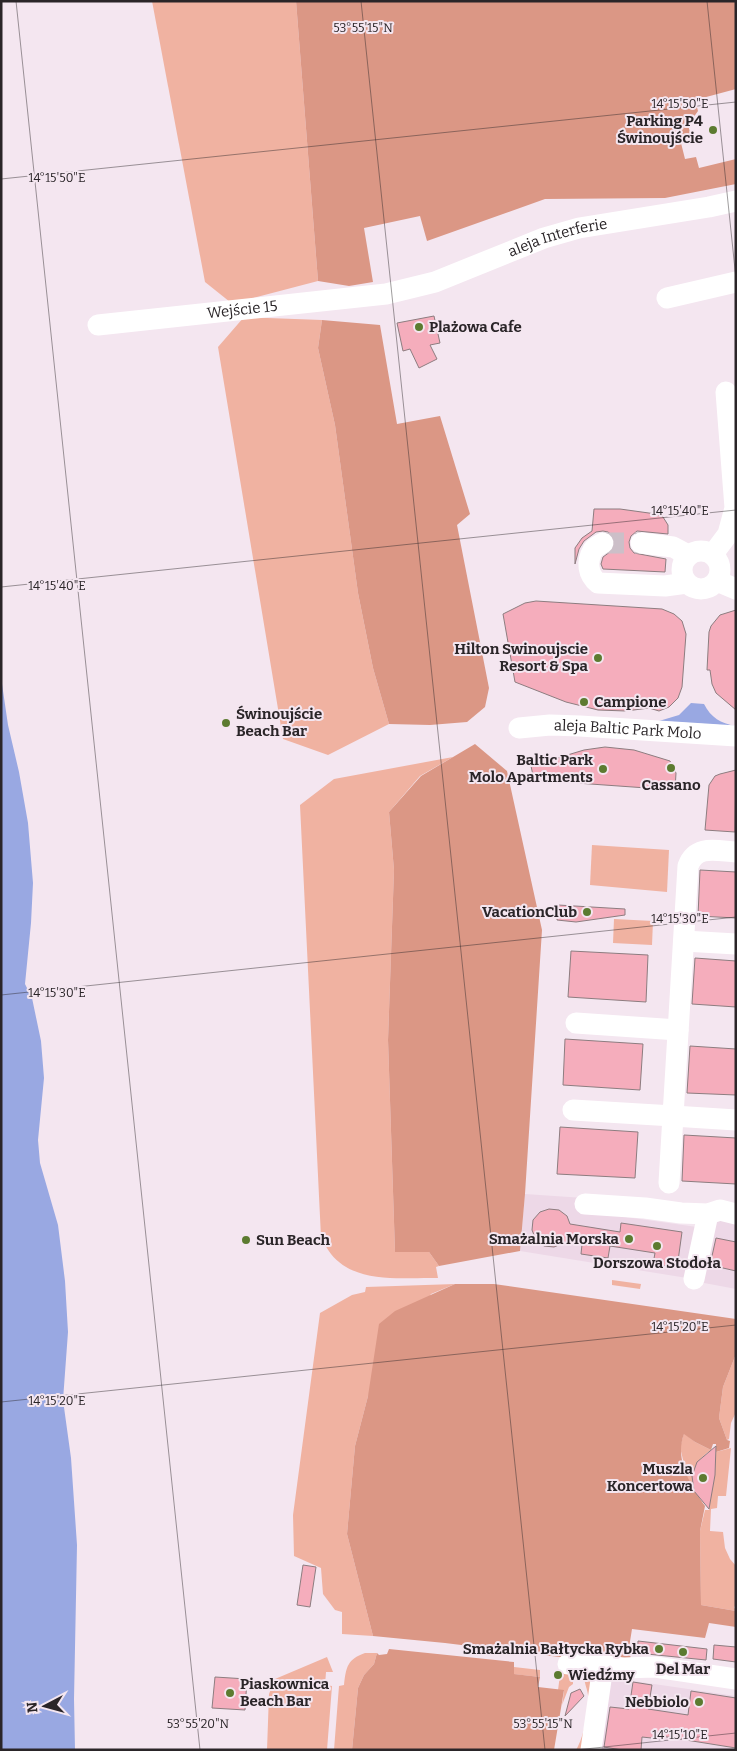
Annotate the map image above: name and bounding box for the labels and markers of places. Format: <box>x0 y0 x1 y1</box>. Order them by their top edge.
place label: Parking P4 Świnoujście <box>617 112 703 147</box>
marker: Parking P4 Świnoujście <box>707 124 719 136</box>
place label: Plażowa Cafe <box>429 318 522 336</box>
marker: Plażowa Cafe <box>413 321 425 333</box>
place label: Hilton Swinoujscie Resort & Spa <box>454 640 589 675</box>
marker: Hilton Swinoujscie Resort & Spa <box>592 652 604 664</box>
place label: Campione <box>594 693 666 711</box>
marker: Campione <box>578 696 590 708</box>
place label: Świnoujście Beach Bar <box>236 705 322 740</box>
marker: Świnoujście Beach Bar <box>220 717 232 729</box>
place label: Baltic Park Molo Apartments <box>469 751 593 786</box>
marker: Cassano <box>665 762 677 774</box>
marker: Baltic Park Molo Apartments <box>597 763 609 775</box>
place label: Cassano <box>641 776 701 794</box>
place label: VacationClub <box>482 903 577 921</box>
marker: VacationClub <box>581 906 593 918</box>
place label: Smażalnia Morska <box>489 1230 620 1248</box>
place label: Sun Beach <box>256 1231 331 1249</box>
marker: Smażalnia Morska <box>623 1233 635 1245</box>
marker: Sun Beach <box>240 1234 252 1246</box>
marker: Dorszowa Stodoła <box>651 1240 663 1252</box>
place label: Dorszowa Stodoła <box>593 1254 721 1272</box>
place label: Muszla Koncertowa <box>607 1460 694 1495</box>
marker: Muszla Koncertowa <box>697 1472 709 1484</box>
place label: Smażalnia Bałtycka Rybka <box>463 1640 650 1658</box>
marker: Smażalnia Bałtycka Rybka <box>653 1643 665 1655</box>
marker: Del Mar <box>677 1646 689 1658</box>
place label: Del Mar <box>656 1660 710 1678</box>
place label: Wiedźmy <box>568 1666 635 1684</box>
marker: Wiedźmy <box>552 1669 564 1681</box>
place label: Piaskownica Beach Bar <box>240 1675 330 1710</box>
marker: Piaskownica Beach Bar <box>224 1687 236 1699</box>
place label: Nebbiolo <box>625 1693 689 1711</box>
marker: Nebbiolo <box>693 1696 705 1708</box>

